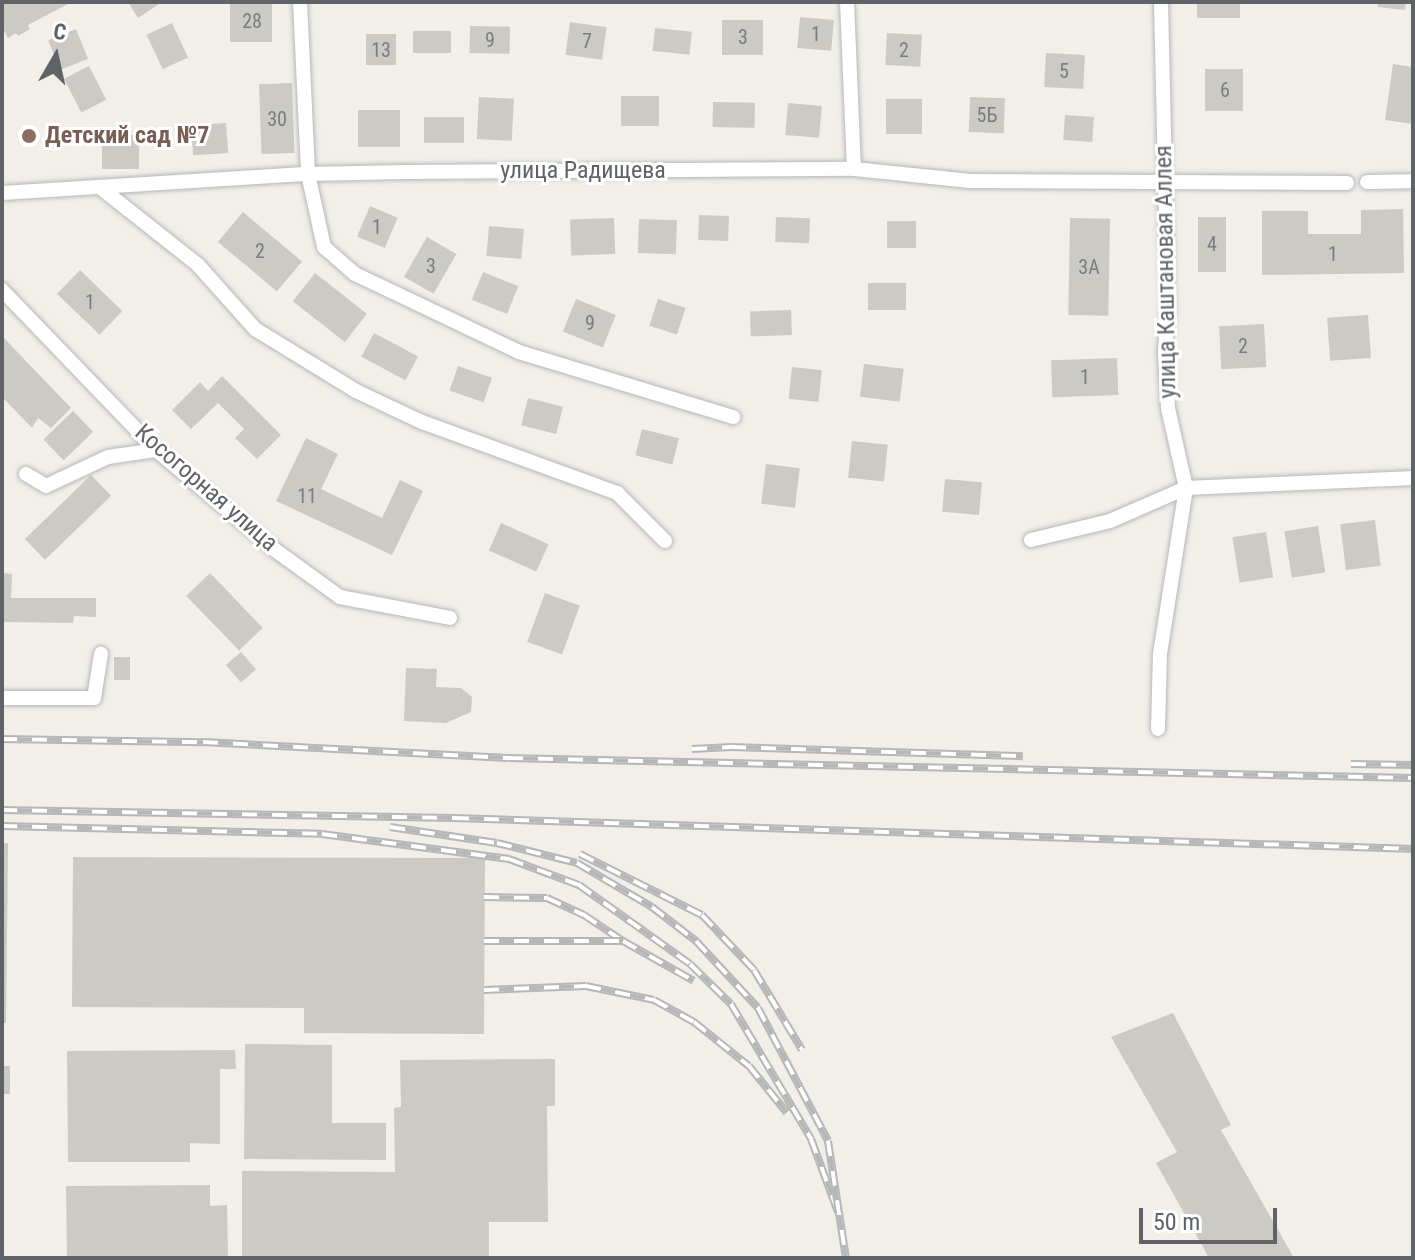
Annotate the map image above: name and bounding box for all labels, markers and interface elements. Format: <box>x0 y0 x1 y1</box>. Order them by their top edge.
house number: 28 <box>242 9 262 33</box>
north arrow <box>16 16 96 96</box>
text: С <box>52 18 68 45</box>
house number: 1 <box>811 22 821 46</box>
house number: 3 <box>738 25 748 49</box>
house number: 9 <box>485 28 495 52</box>
house number: 7 <box>582 29 592 53</box>
house number: 13 <box>371 38 391 62</box>
house number: 2 <box>899 38 909 62</box>
house number: 5 <box>1059 59 1069 83</box>
house number: 6 <box>1220 78 1230 102</box>
house number: 5Б <box>977 103 997 127</box>
house number: 30 <box>267 107 287 131</box>
place label: Детский сад №7 <box>45 122 209 150</box>
marker: Детский сад №7 <box>20 127 38 145</box>
street label: улица Каштановая Аллея <box>1149 145 1183 399</box>
street label: улица Радищева <box>500 157 666 185</box>
house number: 1 <box>372 215 382 239</box>
house number: 4 <box>1207 232 1217 256</box>
house number: 2 <box>255 239 265 263</box>
house number: 1 <box>1328 242 1338 266</box>
house number: 3 <box>426 254 436 278</box>
house number: 3А <box>1078 255 1100 279</box>
house number: 1 <box>85 290 95 314</box>
house number: 9 <box>585 311 595 335</box>
house number: 2 <box>1238 334 1248 358</box>
house number: 1 <box>1080 365 1090 389</box>
street label: Косогорная улица <box>129 418 283 558</box>
house number: 11 <box>297 484 317 508</box>
scale bar <box>1143 1192 1281 1242</box>
text: 50 m <box>1153 1208 1200 1236</box>

